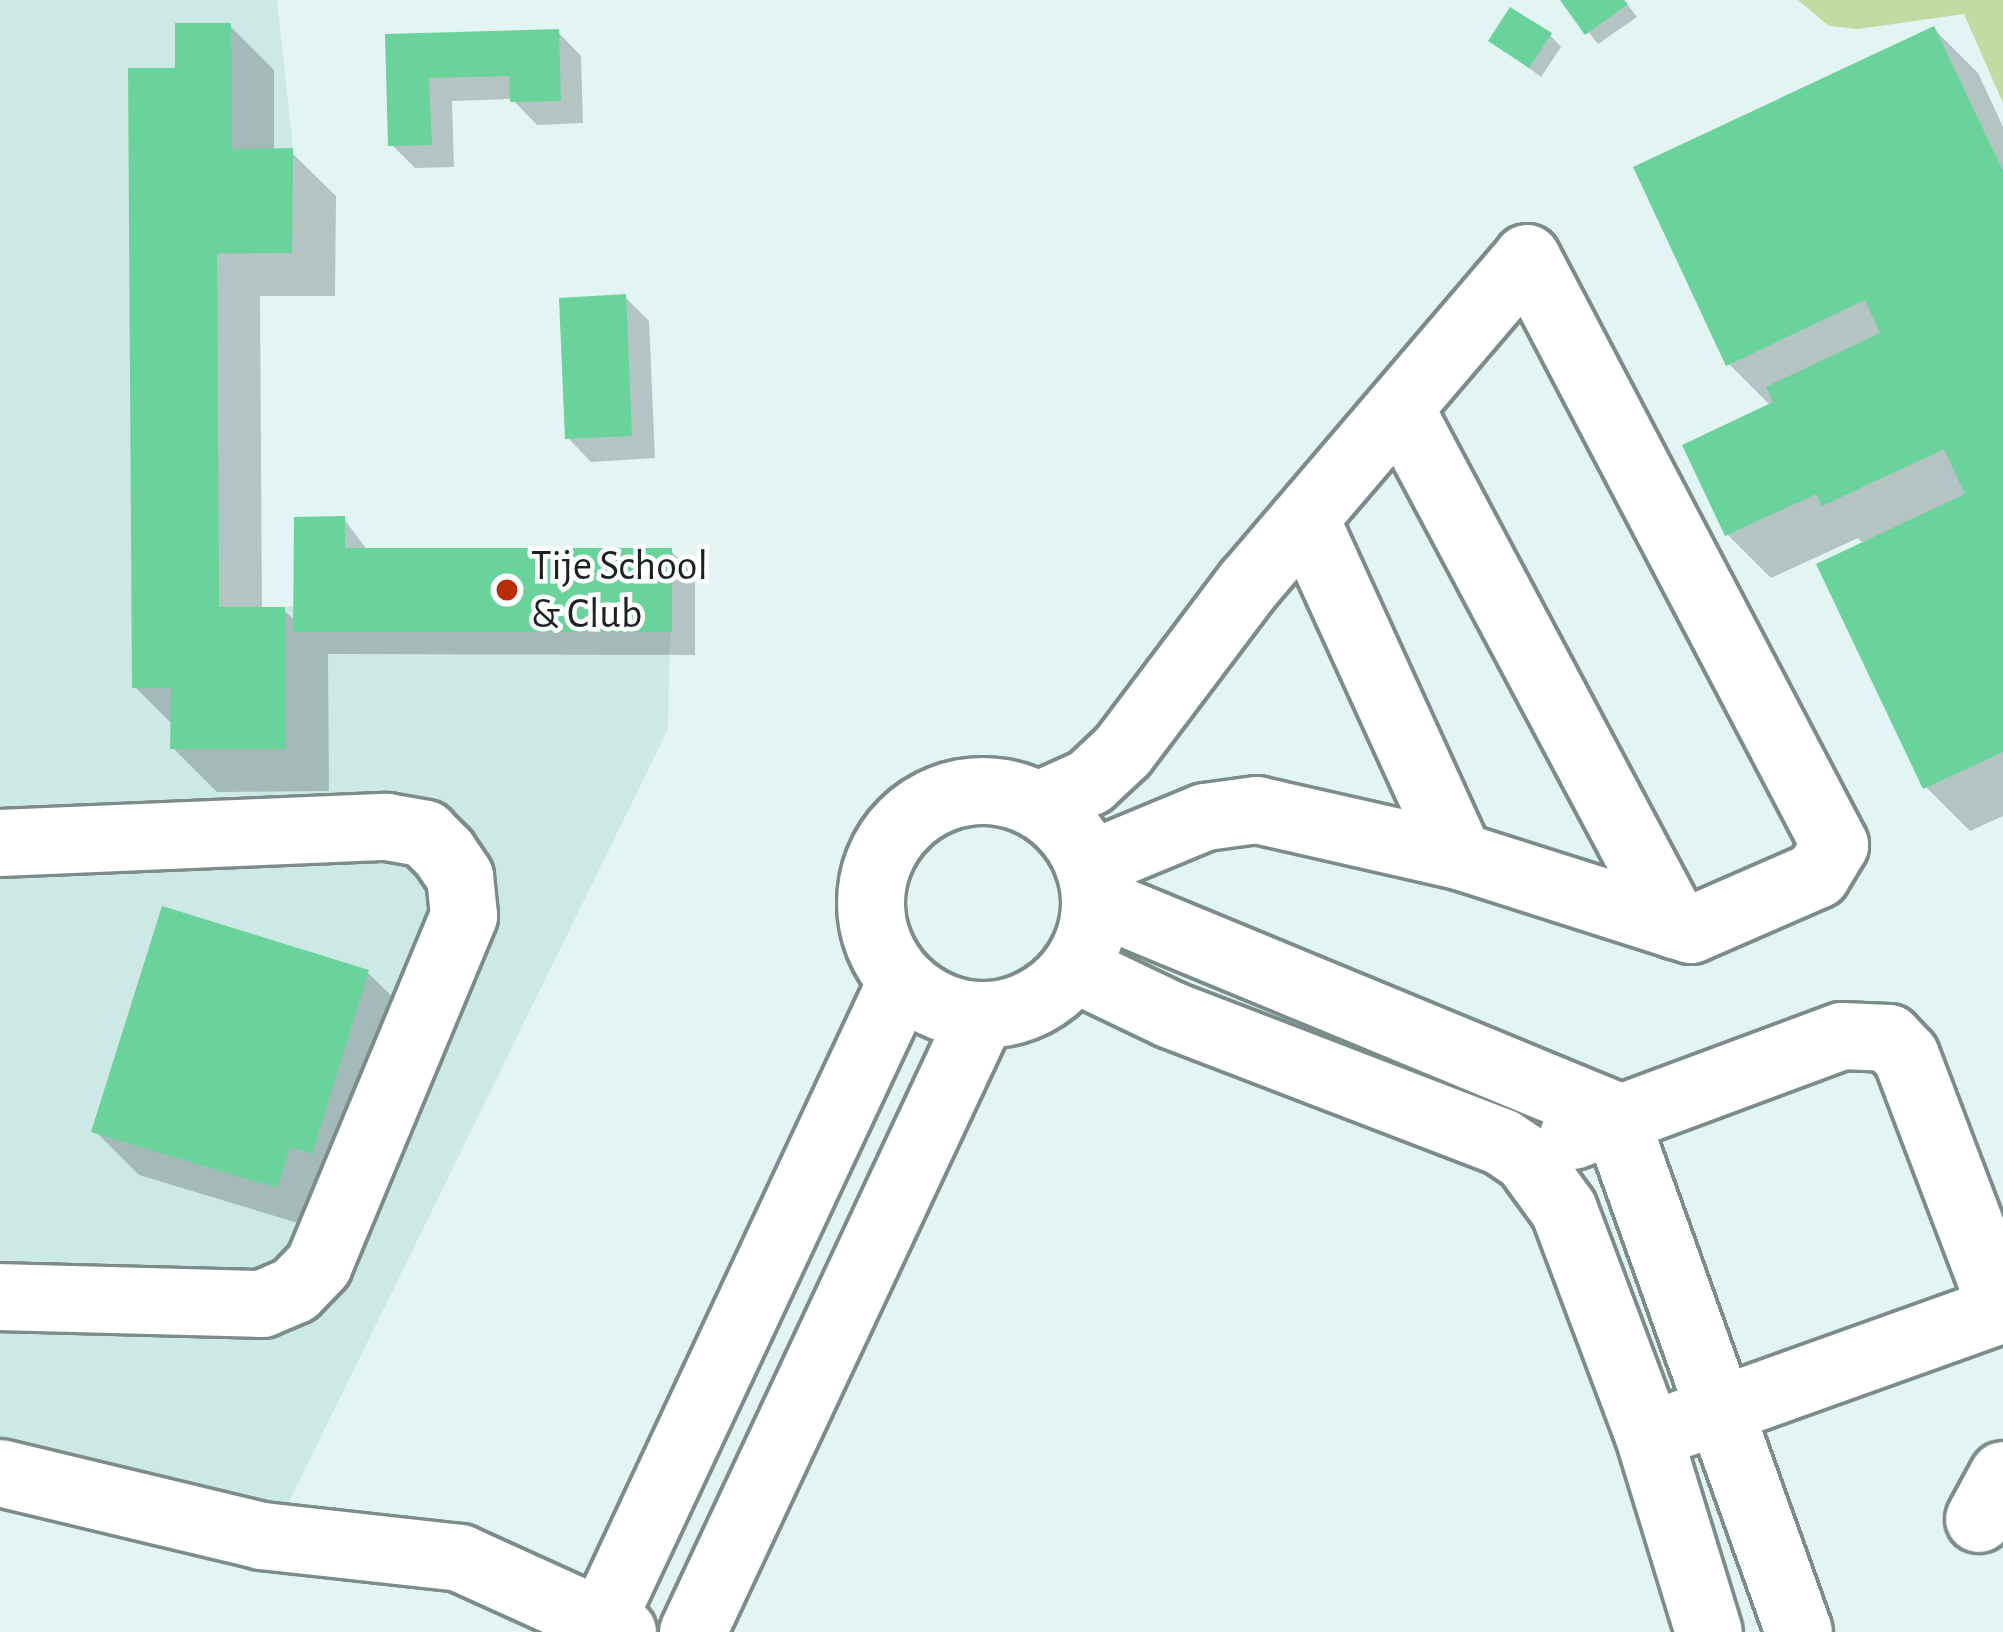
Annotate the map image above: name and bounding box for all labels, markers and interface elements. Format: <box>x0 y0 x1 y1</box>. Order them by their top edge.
place label: Tije School & Club <box>531 541 708 640</box>
marker: Tije School & Club <box>494 577 520 603</box>

